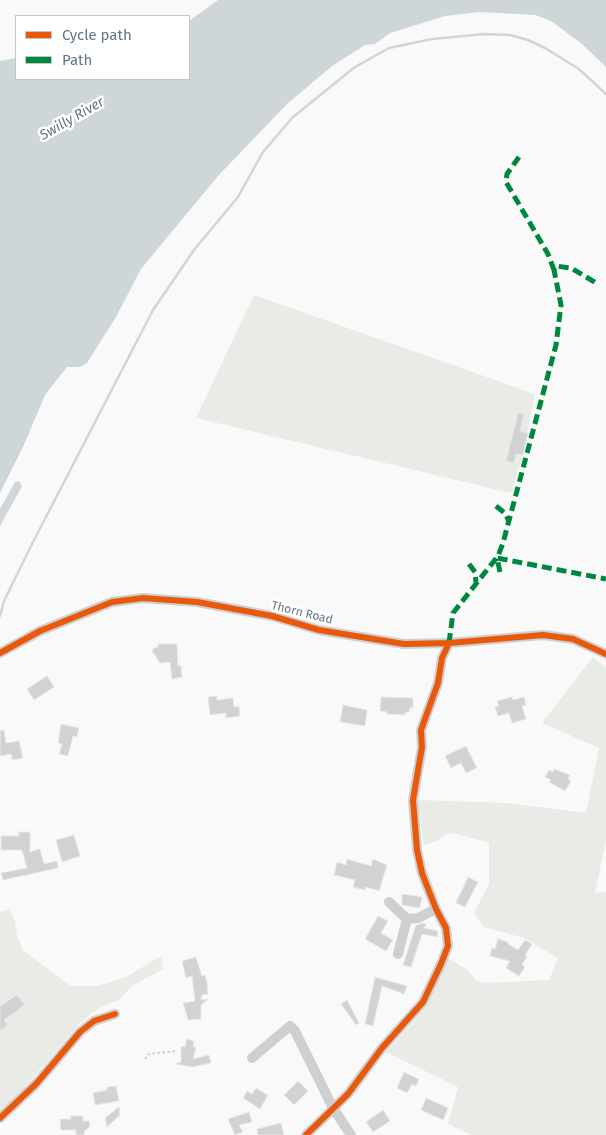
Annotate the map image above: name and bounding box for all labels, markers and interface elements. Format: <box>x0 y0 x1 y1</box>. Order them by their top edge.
legend <box>15 15 190 80</box>
text: Cycle path <box>62 26 132 44</box>
text: Path <box>62 51 92 69</box>
water label: Swilly River <box>37 94 107 144</box>
street label: Thorn Road <box>270 598 334 628</box>

